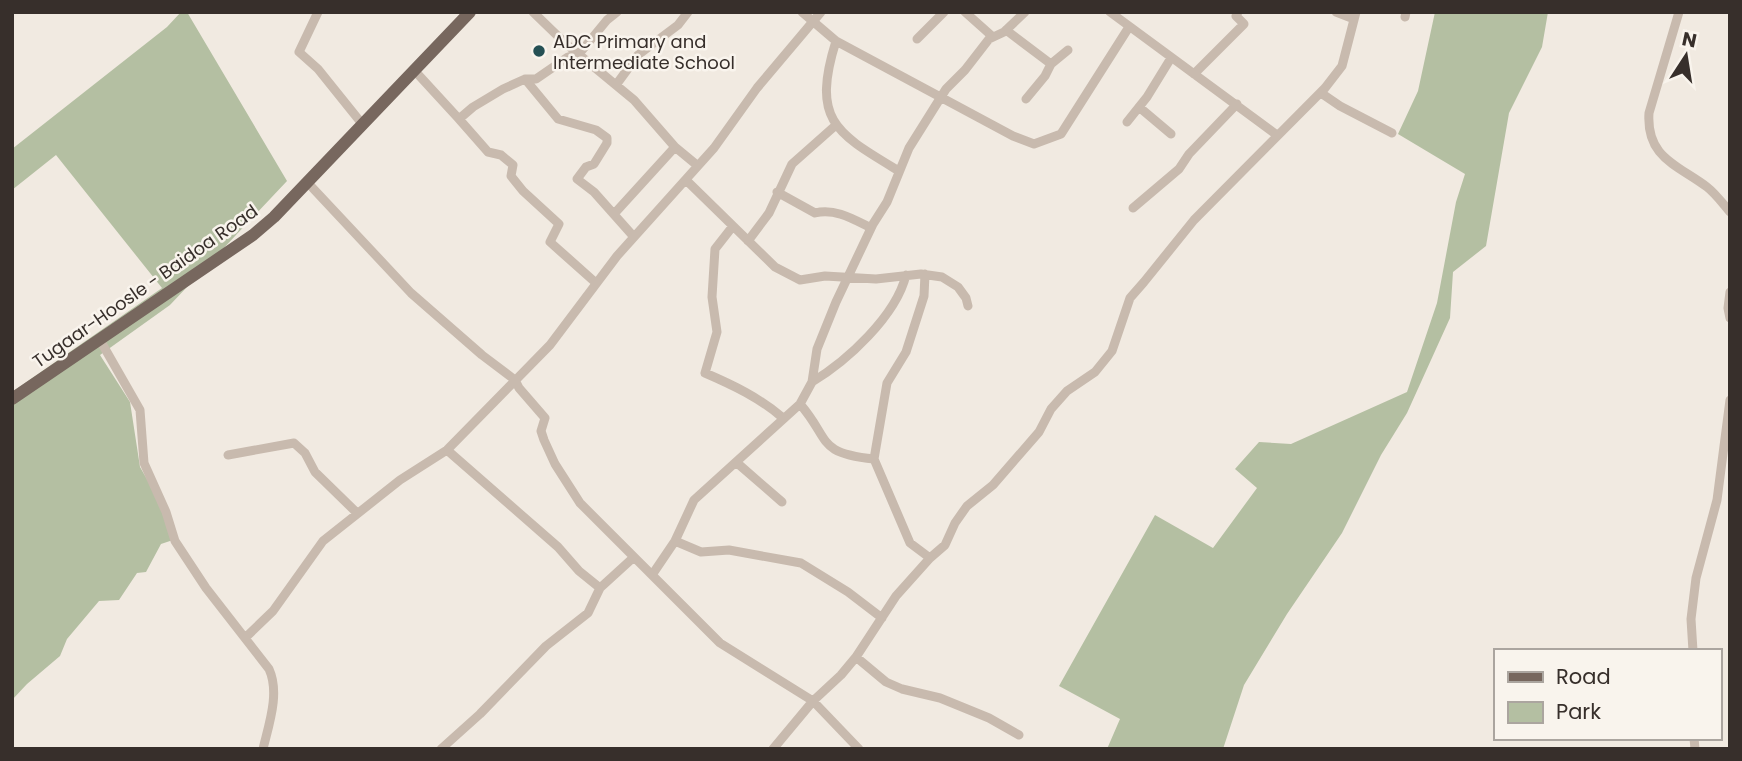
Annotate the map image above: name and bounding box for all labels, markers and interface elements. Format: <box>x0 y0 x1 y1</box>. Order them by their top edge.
north arrow <box>1651 21 1721 91</box>
text: N <box>1680 25 1699 55</box>
place label: ADC Primary and Intermediate School <box>553 29 735 75</box>
marker: ADC Primary and Intermediate School <box>531 43 547 59</box>
street label: Tugaar-Hoosle - Baidoa Road <box>27 198 263 374</box>
legend <box>1494 649 1721 740</box>
text: Road <box>1556 662 1611 691</box>
text: Park <box>1556 697 1601 726</box>

